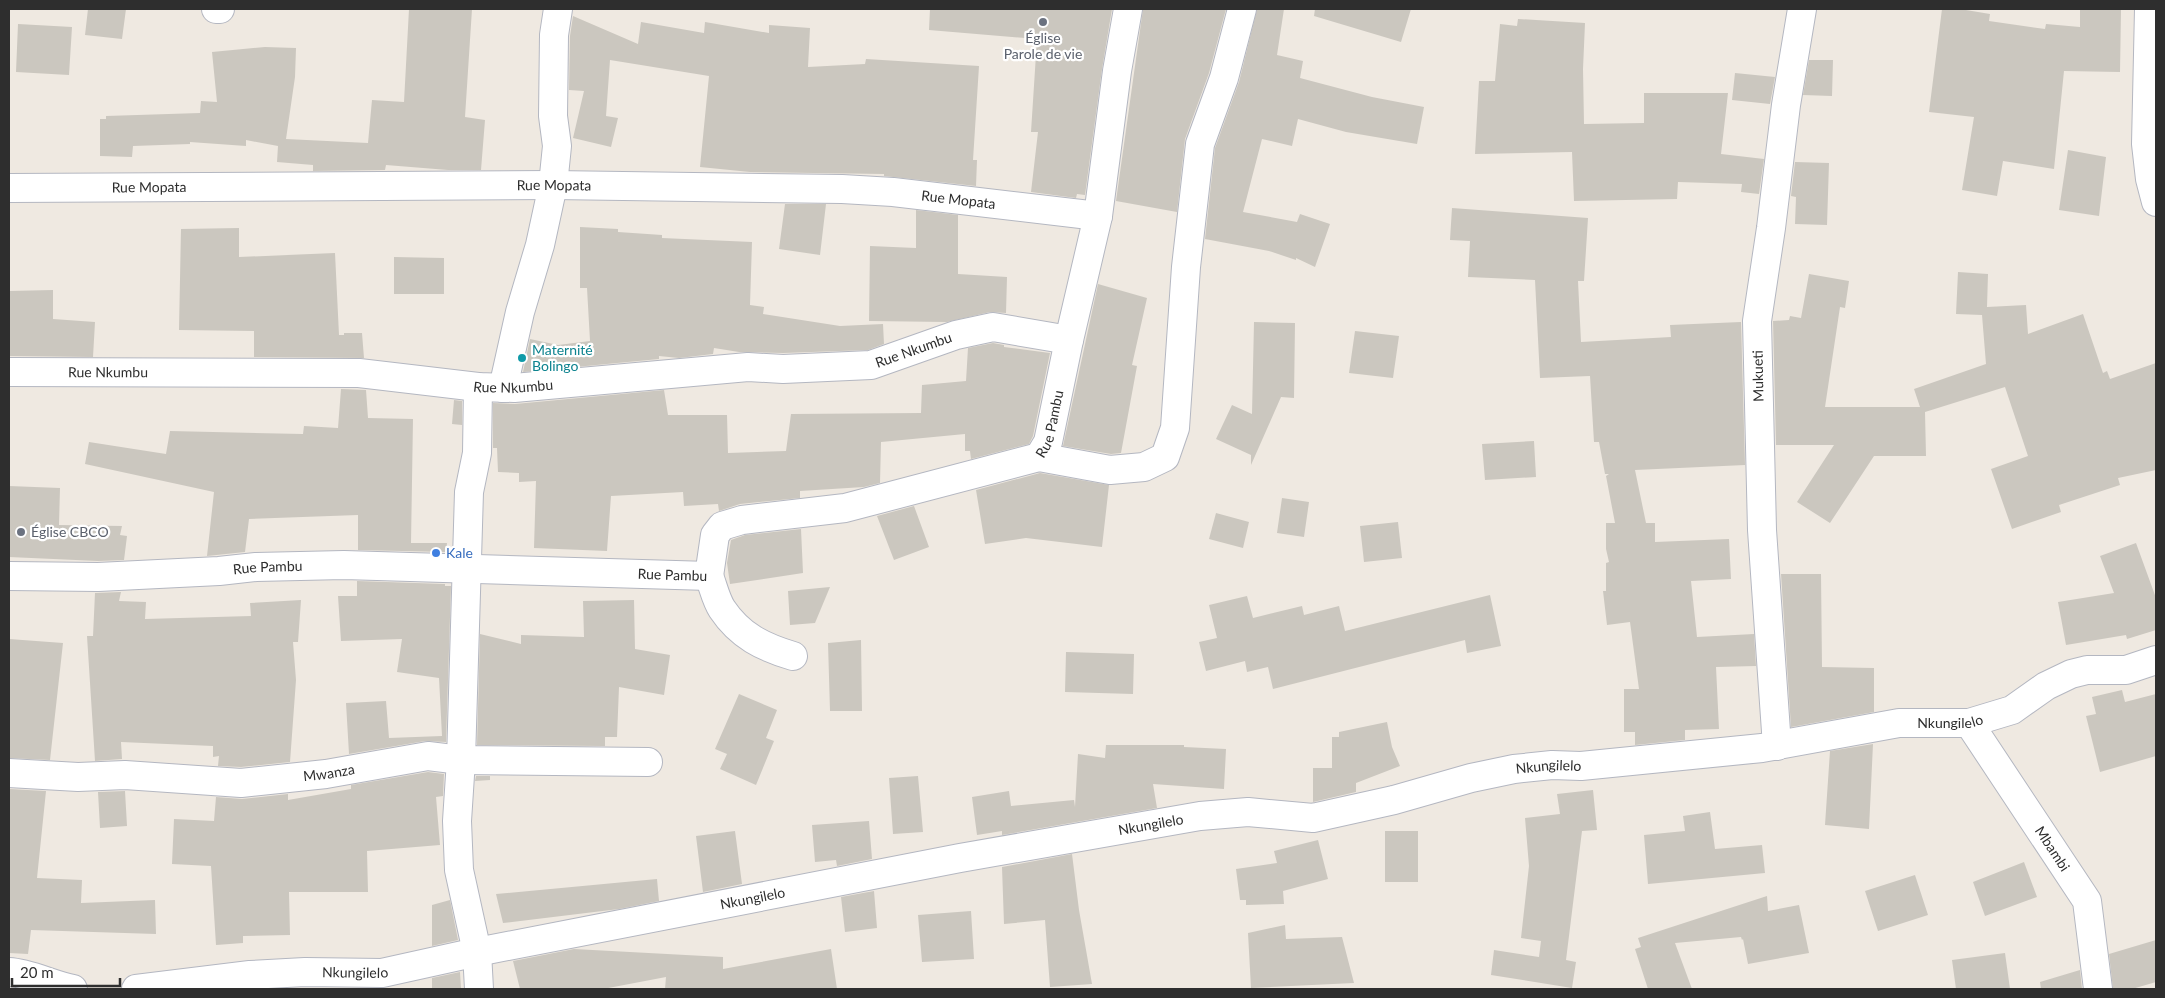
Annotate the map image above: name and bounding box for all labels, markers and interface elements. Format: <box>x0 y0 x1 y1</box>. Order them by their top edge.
marker: Église Parole de vie <box>1037 16 1049 28</box>
place label: Église Parole de vie <box>1004 29 1082 62</box>
street label: Rue Mopata <box>517 176 592 194</box>
street label: Rue Mopata <box>112 178 186 195</box>
street label: Rue Mopata <box>920 186 997 212</box>
street label: Rue Nkumbu <box>873 328 954 371</box>
place label: Maternité Bolingo <box>532 341 593 374</box>
street label: Mukueti <box>1749 350 1766 402</box>
marker: Maternité Bolingo <box>516 352 528 364</box>
street label: Rue Nkumbu <box>68 363 148 380</box>
street label: Rue Nkumbu <box>472 376 554 396</box>
street label: Rue Pambu <box>1032 389 1066 461</box>
place label: Église CBCO <box>31 523 109 540</box>
marker: Église CBCO <box>15 526 27 538</box>
place label: Kale <box>446 544 473 561</box>
marker: Kale <box>430 547 442 559</box>
street label: Rue Pambu <box>232 557 303 577</box>
street label: Rue Pambu <box>637 565 708 584</box>
street label: Nkungilelo <box>1917 710 1985 731</box>
street label: Nkungilelo <box>1515 756 1582 777</box>
street label: Mwanza <box>302 760 356 784</box>
street label: Nkungilelo <box>1117 810 1185 838</box>
street label: Mbambi <box>2032 823 2074 874</box>
street label: Nkungilelo <box>718 883 787 913</box>
scale bar <box>12 956 120 988</box>
text: 20 m <box>20 963 54 981</box>
street label: Nkungilelo <box>322 963 390 981</box>

